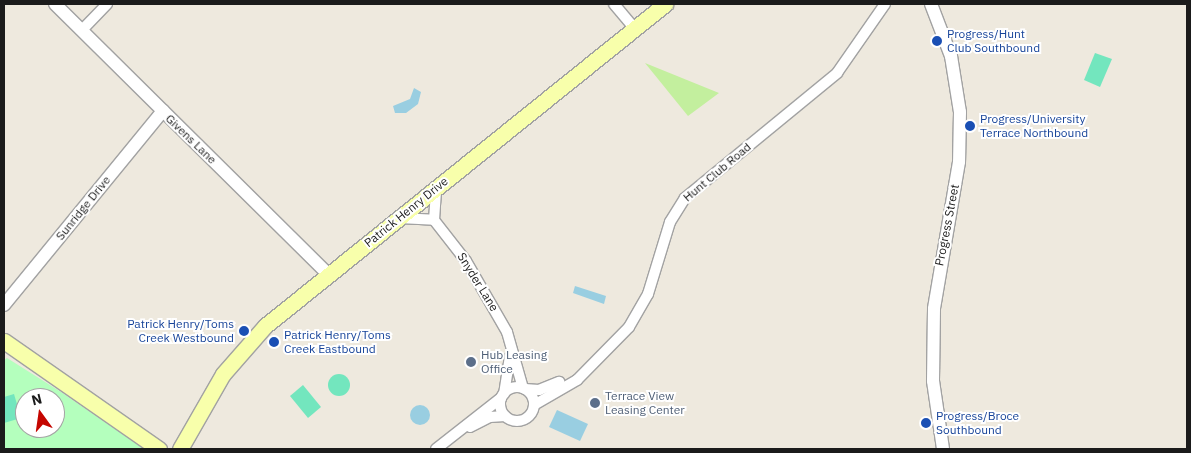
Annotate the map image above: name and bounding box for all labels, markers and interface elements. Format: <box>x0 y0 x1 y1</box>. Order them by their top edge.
place label: Progress/Hunt Club Southbound <box>947 27 1040 55</box>
marker: Progress/Hunt Club Southbound <box>931 35 943 47</box>
street label: Givens Lane <box>163 111 219 167</box>
place label: Progress/University Terrace Northbound <box>980 112 1088 140</box>
marker: Progress/University Terrace Northbound <box>964 120 976 132</box>
street label: Hunt Club Road <box>680 139 754 205</box>
street label: Sunridge Drive <box>53 173 113 243</box>
street label: Patrick Henry Drive <box>361 174 451 250</box>
street label: Progress Street <box>932 183 962 267</box>
street label: Snyder Lane <box>454 250 502 314</box>
place label: Patrick Henry/Toms Creek Westbound <box>127 317 234 345</box>
marker: Patrick Henry/Toms Creek Westbound <box>238 325 250 337</box>
place label: Patrick Henry/Toms Creek Eastbound <box>284 328 391 356</box>
marker: Patrick Henry/Toms Creek Eastbound <box>268 336 280 348</box>
place label: Hub Leasing Office <box>481 348 547 376</box>
marker: Hub Leasing Office <box>465 356 477 368</box>
north arrow <box>15 388 65 438</box>
text: N <box>30 389 44 409</box>
place label: Terrace View Leasing Center <box>605 389 685 417</box>
marker: Terrace View Leasing Center <box>589 397 601 409</box>
place label: Progress/Broce Southbound <box>936 409 1019 437</box>
marker: Progress/Broce Southbound <box>920 417 932 429</box>

